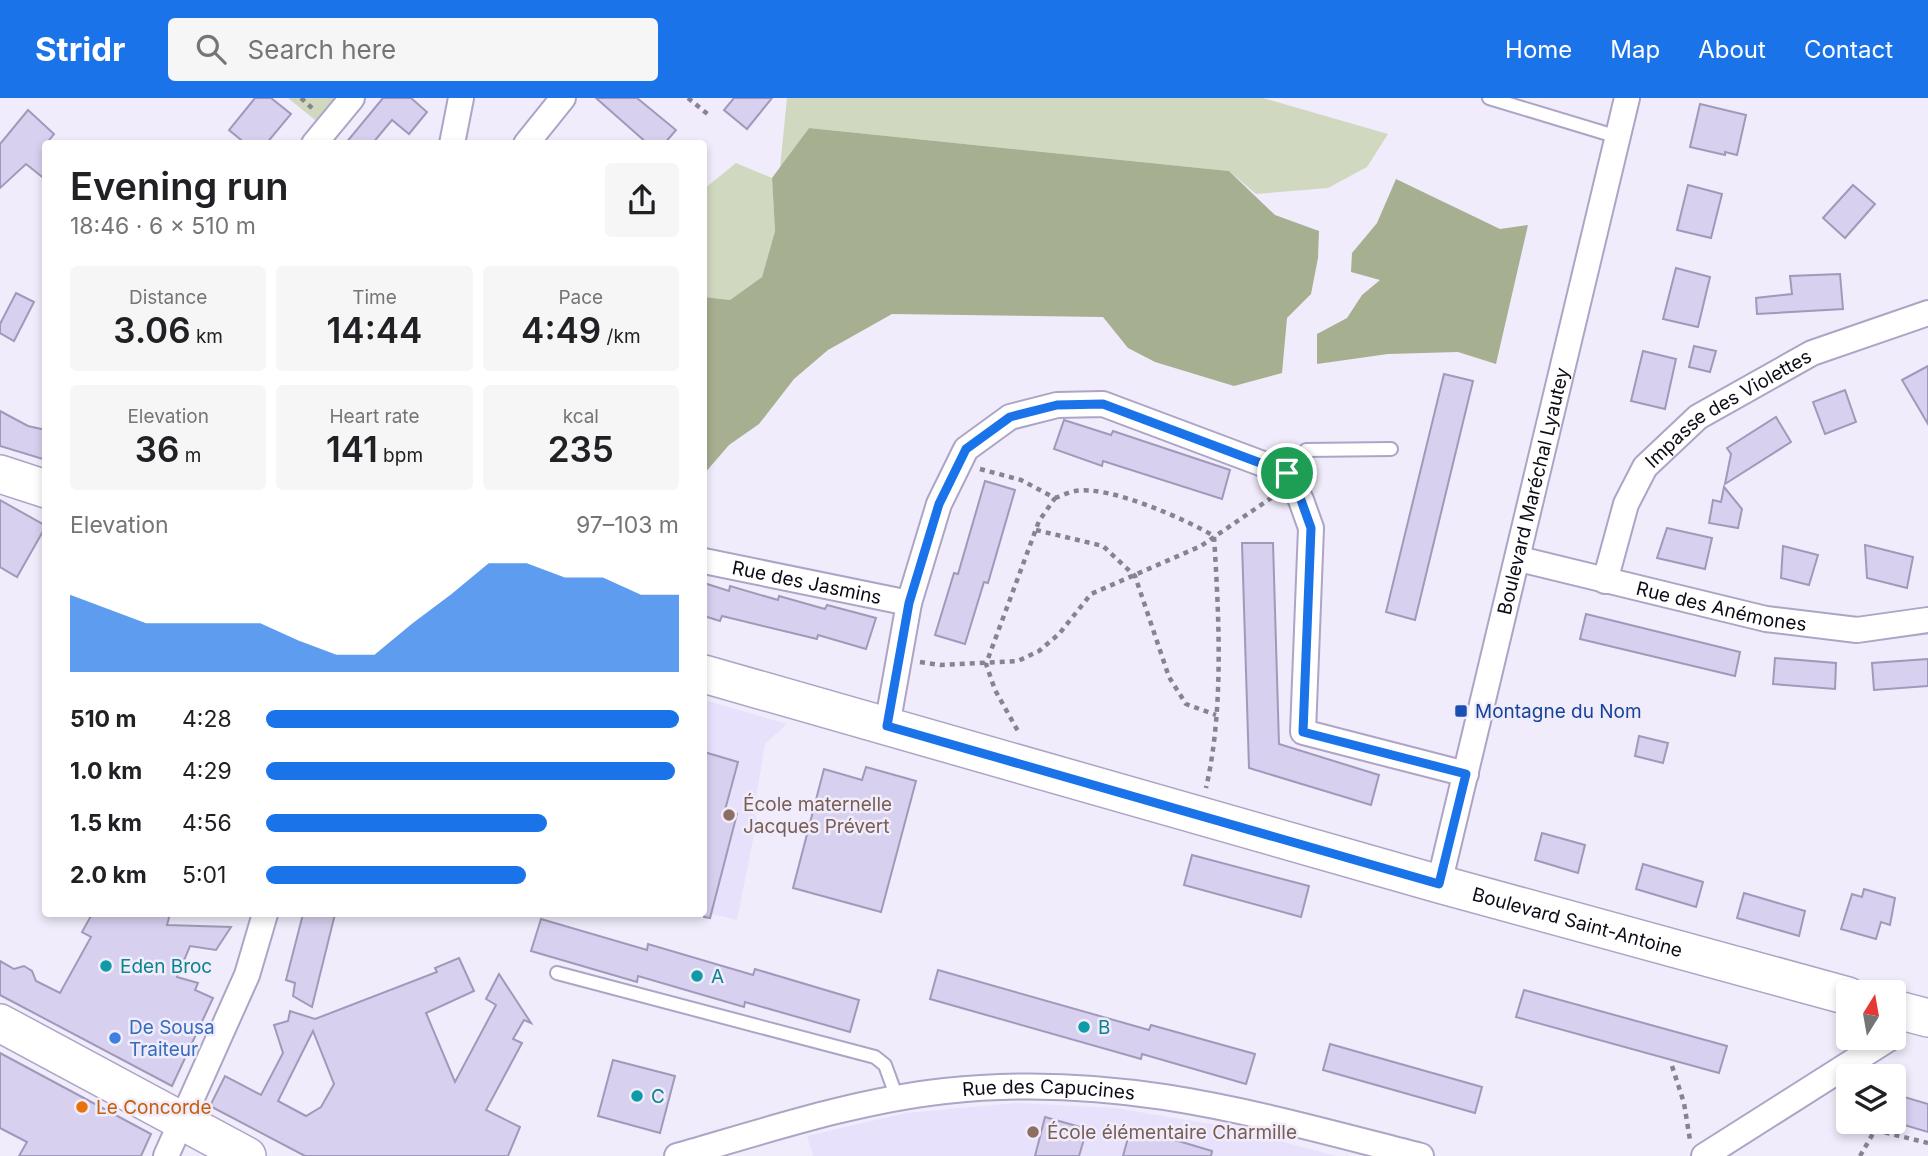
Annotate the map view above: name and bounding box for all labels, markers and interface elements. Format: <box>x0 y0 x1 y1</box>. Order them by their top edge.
search box <box>168 18 658 81</box>
text: Stridr <box>35 29 126 69</box>
icon: search <box>192 30 230 68</box>
text: Search here <box>248 34 396 65</box>
text: Home <box>1505 35 1572 64</box>
text: Map <box>1610 35 1660 64</box>
text: About <box>1698 35 1766 64</box>
text: Contact <box>1804 35 1893 64</box>
text: Evening run <box>70 163 288 209</box>
button: share <box>605 163 679 237</box>
text: 18:46 · 6 × 510 m <box>70 212 256 240</box>
text: Distance <box>129 286 207 309</box>
text: Time <box>352 286 397 309</box>
text: Pace <box>558 286 603 309</box>
text: 3.06 <box>113 309 191 351</box>
text: 14:44 <box>327 309 422 351</box>
text: 4:49 <box>521 309 601 351</box>
text: km <box>191 325 223 348</box>
text: /km <box>601 325 641 348</box>
street label: Impasse des Violettes <box>1641 345 1815 473</box>
street label: Boulevard Maréchal Lyautey <box>1493 365 1574 617</box>
text: Elevation <box>127 405 209 428</box>
text: Heart rate <box>329 405 419 428</box>
text: kcal <box>563 405 599 428</box>
text: 36 <box>135 428 179 470</box>
text: 141 <box>326 428 378 470</box>
text: 235 <box>548 428 614 470</box>
pin <box>1257 443 1317 503</box>
text: m <box>179 444 201 467</box>
text: bpm <box>378 444 423 467</box>
icon: arrive <box>1268 454 1306 492</box>
text: Elevation <box>70 511 169 539</box>
text: 97–103 m <box>576 511 679 539</box>
street label: Rue des Jasmins <box>730 556 884 609</box>
street label: Rue des Anémones <box>1634 577 1808 636</box>
place label: Montagne du Nom <box>1475 700 1642 723</box>
marker: Montagne du Nom <box>1453 703 1469 719</box>
text: 510 m <box>70 705 137 733</box>
text: 4:28 <box>182 705 232 733</box>
text: 1.0 km <box>70 757 142 785</box>
text: 4:29 <box>182 757 232 785</box>
place label: École maternelle Jacques Prévert <box>743 792 892 838</box>
marker: École maternelle Jacques Prévert <box>721 807 737 823</box>
text: 1.5 km <box>70 809 142 837</box>
text: 4:56 <box>182 809 232 837</box>
text: 2.0 km <box>70 861 147 889</box>
text: 5:01 <box>182 861 226 889</box>
street label: Boulevard Saint-Antoine <box>1470 883 1685 962</box>
place label: Eden Broc <box>120 955 212 978</box>
marker: Eden Broc <box>98 958 114 974</box>
place label: A <box>711 965 724 988</box>
marker: A <box>689 968 705 984</box>
north arrow <box>1836 980 1906 1050</box>
map controls <box>1836 980 1906 1134</box>
place label: De Sousa Traiteur <box>129 1016 215 1061</box>
place label: B <box>1098 1016 1110 1039</box>
marker: B <box>1076 1019 1092 1035</box>
marker: De Sousa Traiteur <box>107 1030 123 1046</box>
button: layers <box>1836 1064 1906 1134</box>
street label: Rue des Capucines <box>961 1075 1136 1105</box>
place label: C <box>651 1085 665 1108</box>
marker: C <box>629 1088 645 1104</box>
place label: Le Concorde <box>96 1096 211 1119</box>
marker: Le Concorde <box>74 1099 90 1115</box>
place label: École élémentaire Charmille <box>1047 1120 1297 1144</box>
marker: École élémentaire Charmille <box>1025 1124 1041 1140</box>

